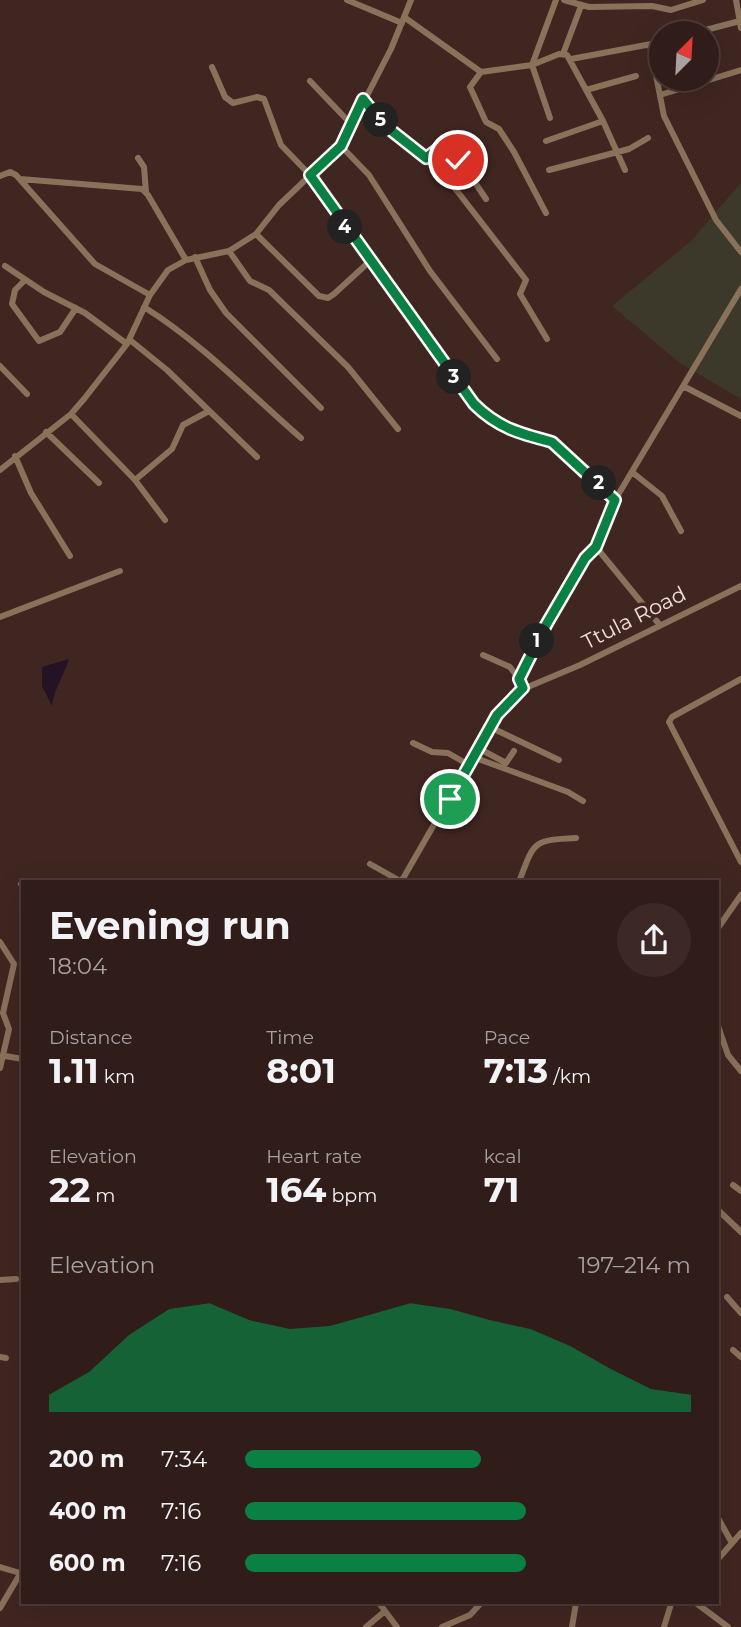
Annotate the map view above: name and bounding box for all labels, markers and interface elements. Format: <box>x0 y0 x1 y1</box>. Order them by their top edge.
north arrow <box>649 21 719 91</box>
map controls <box>649 21 719 91</box>
pin: 5 <box>364 102 398 138</box>
text: 5 <box>375 108 386 131</box>
pin <box>428 130 488 190</box>
icon: check <box>439 141 477 179</box>
pin: 4 <box>328 210 362 244</box>
text: 4 <box>338 215 351 238</box>
pin: 3 <box>436 360 472 394</box>
text: 3 <box>448 365 459 388</box>
pin: 2 <box>582 466 616 500</box>
text: 2 <box>593 471 604 494</box>
street label: Ttula Road <box>578 581 690 654</box>
pin: 1 <box>520 624 554 658</box>
text: 1 <box>533 629 540 652</box>
pin <box>420 769 480 829</box>
icon: arrive <box>431 780 469 818</box>
text: Evening run <box>49 902 291 949</box>
button: share <box>617 903 691 977</box>
text: 18:04 <box>49 952 107 980</box>
text: Distance <box>49 1026 132 1049</box>
text: Time <box>266 1026 314 1049</box>
text: Pace <box>484 1026 530 1049</box>
text: 1.11 <box>49 1049 99 1092</box>
text: 8:01 <box>266 1049 336 1092</box>
text: 7:13 <box>484 1049 548 1092</box>
text: km <box>99 1065 135 1088</box>
text: /km <box>548 1065 591 1088</box>
text: Elevation <box>49 1145 137 1168</box>
text: Heart rate <box>266 1145 362 1168</box>
text: kcal <box>484 1145 522 1168</box>
text: 22 <box>49 1168 90 1211</box>
text: 164 <box>266 1168 326 1211</box>
text: 71 <box>484 1168 519 1211</box>
text: m <box>90 1184 115 1207</box>
text: bpm <box>326 1184 377 1207</box>
text: Elevation <box>49 1251 155 1279</box>
text: 197–214 m <box>578 1251 691 1279</box>
text: 200 m <box>49 1445 124 1473</box>
text: 7:34 <box>161 1445 207 1473</box>
text: 400 m <box>49 1497 127 1525</box>
text: 7:16 <box>161 1497 201 1525</box>
text: 600 m <box>49 1549 126 1577</box>
text: 7:16 <box>161 1549 201 1577</box>

